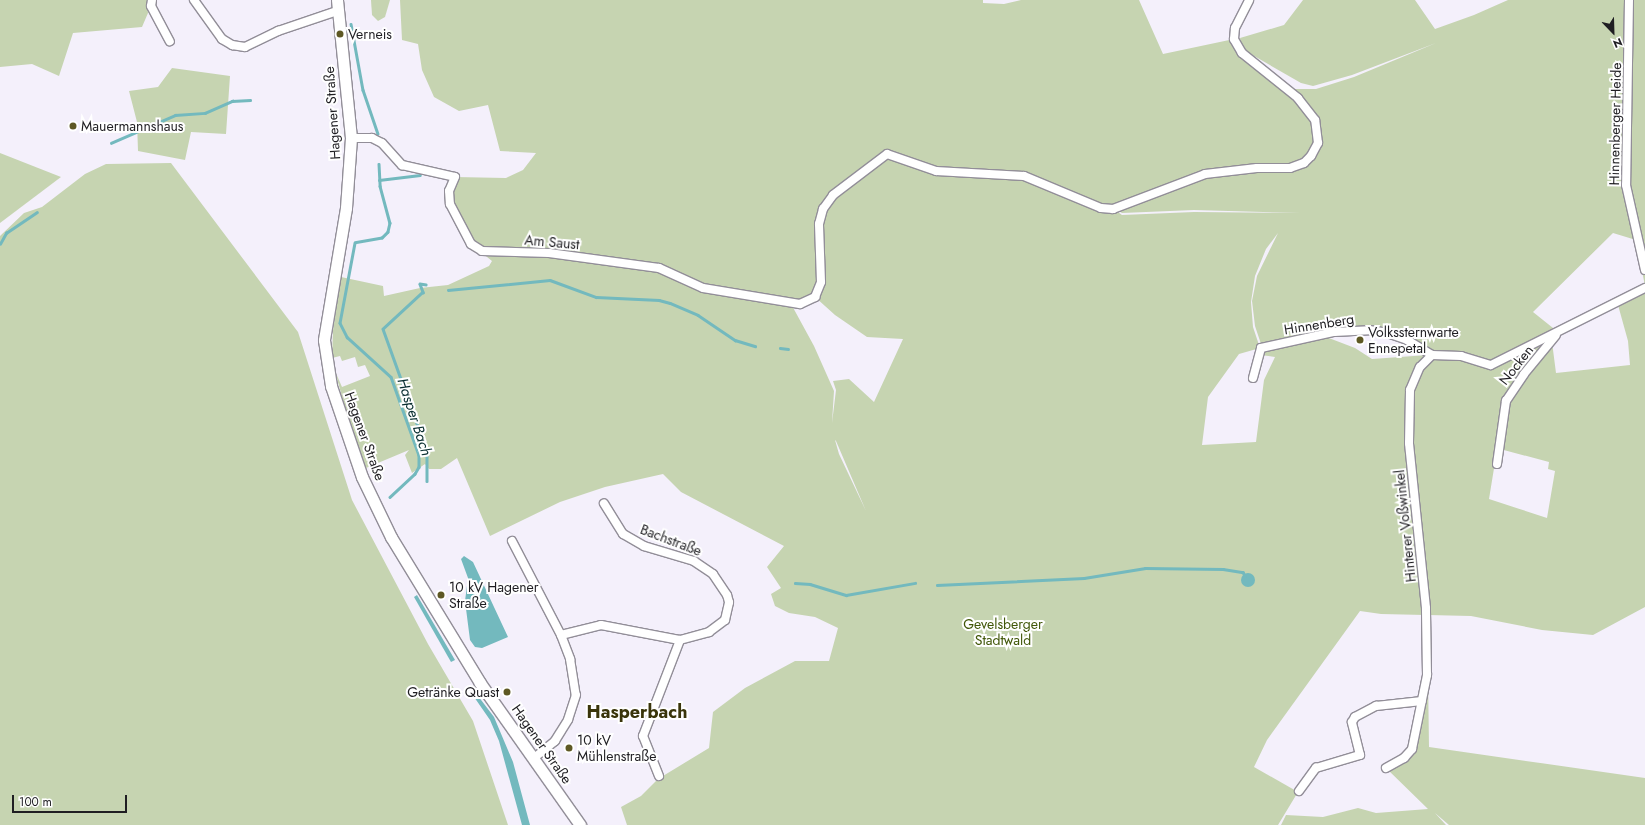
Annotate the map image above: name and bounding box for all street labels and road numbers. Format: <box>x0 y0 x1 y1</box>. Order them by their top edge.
street label: Hinnenberger Heide <box>1606 62 1624 186</box>
street label: Hagener Straße <box>320 66 344 160</box>
street label: Am Saust <box>524 231 580 253</box>
street label: Hinnenberg <box>1283 310 1355 338</box>
street label: Nocken <box>1495 342 1537 388</box>
street label: Hagener Straße <box>341 389 389 483</box>
street label: Hinterer Voßwinkel <box>1391 469 1419 583</box>
street label: Bachstraße <box>638 521 704 559</box>
street label: Hagener Straße <box>508 701 576 787</box>

